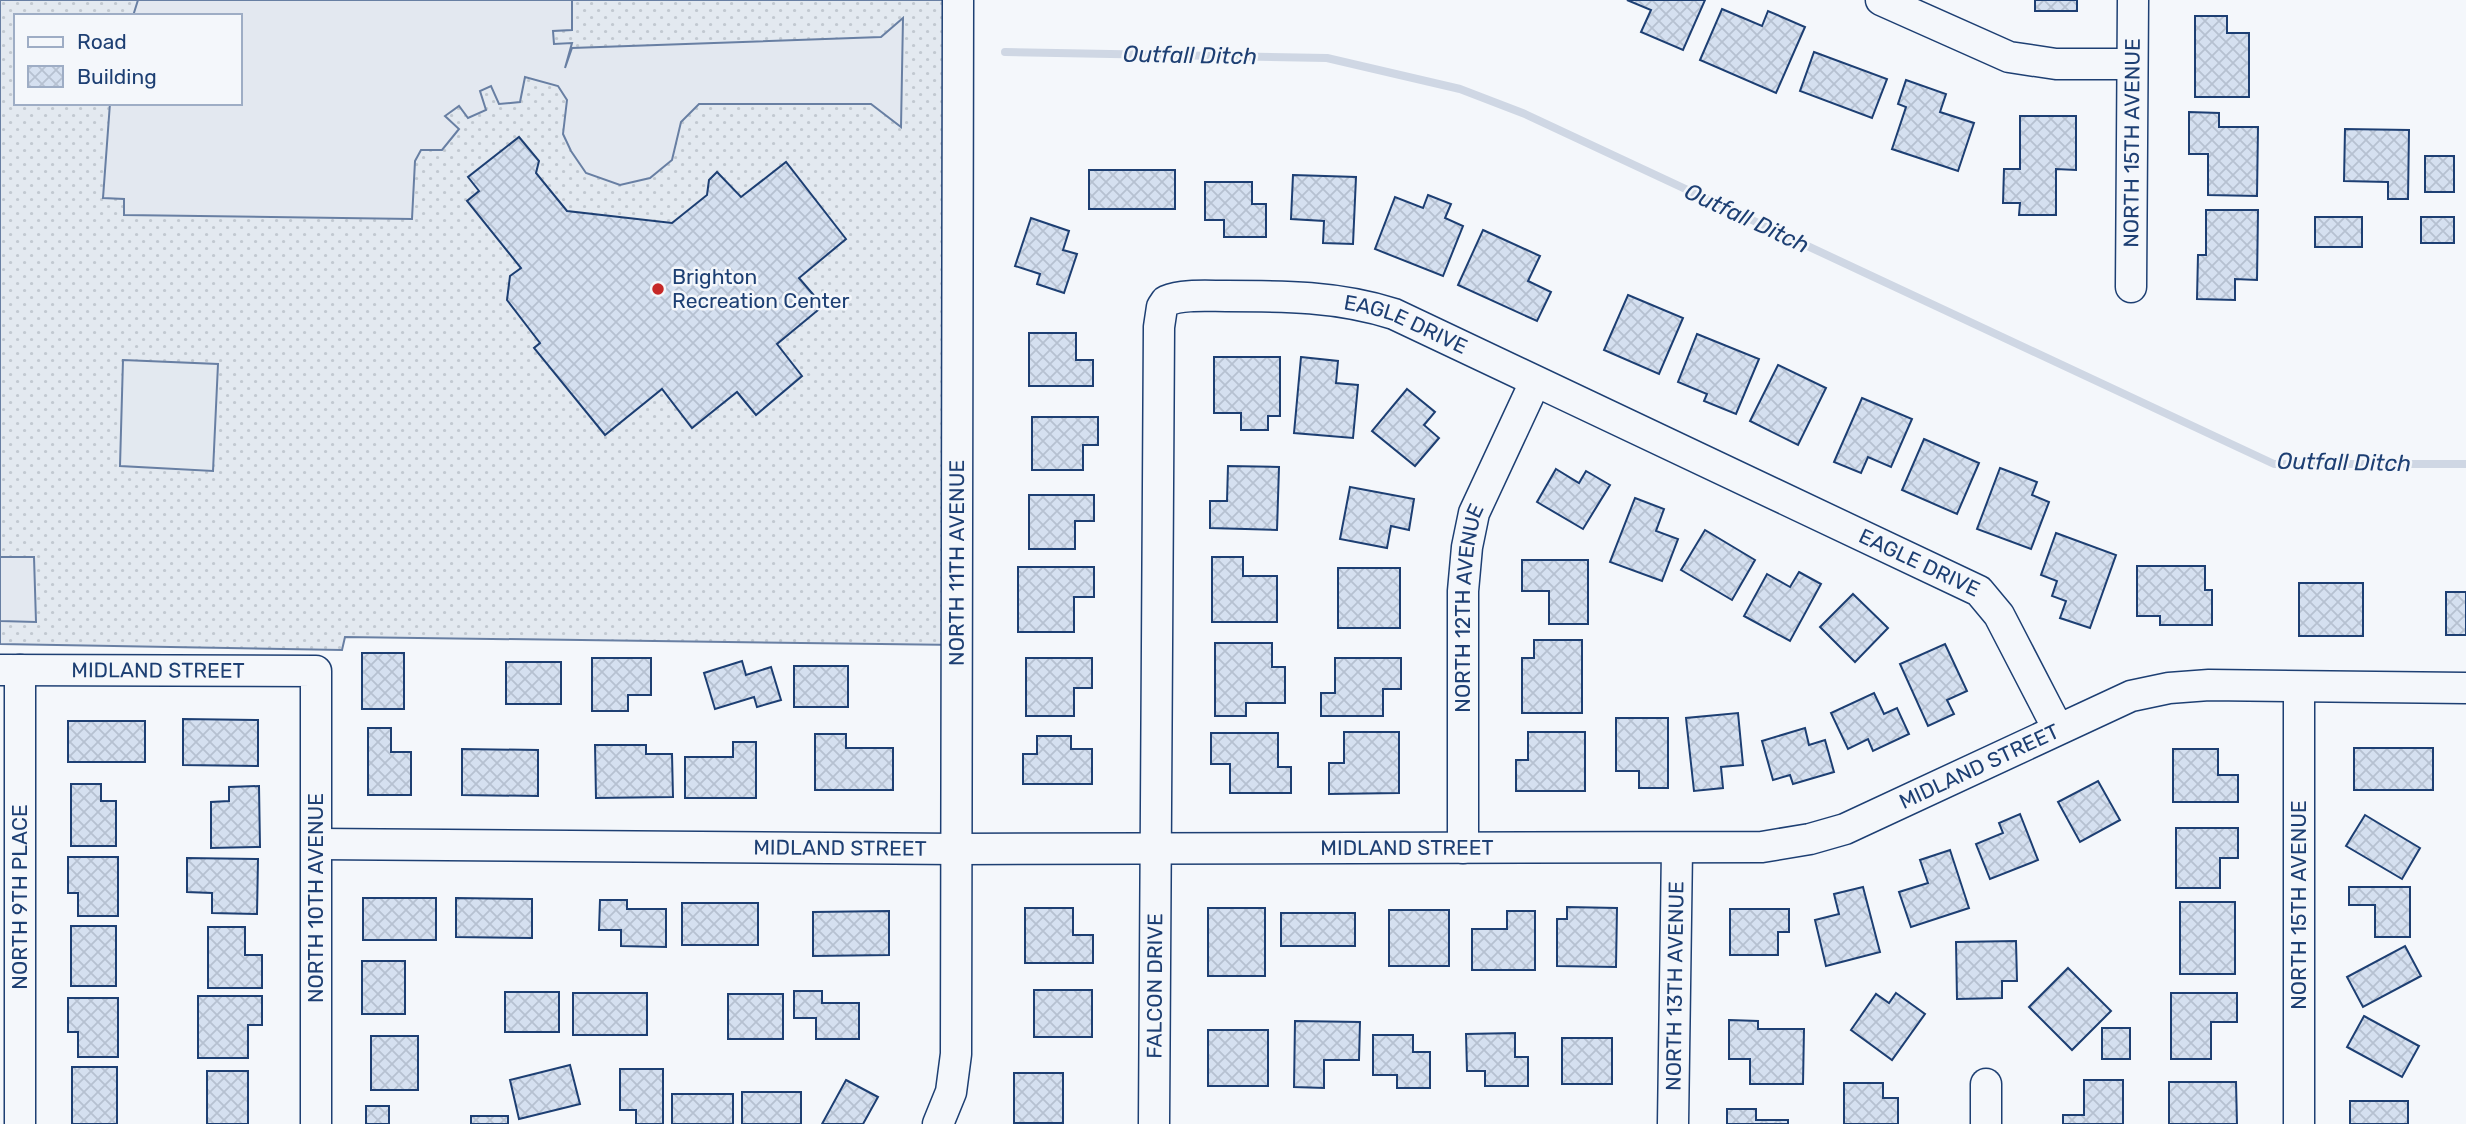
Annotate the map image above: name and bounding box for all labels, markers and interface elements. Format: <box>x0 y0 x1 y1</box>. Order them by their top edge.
legend <box>14 14 242 105</box>
text: Road <box>77 29 127 54</box>
street label: NORTH 15TH AVENUE <box>2118 38 2145 248</box>
water label: Outfall Ditch <box>1123 40 1257 70</box>
text: Building <box>77 64 157 89</box>
water label: Outfall Ditch <box>1680 177 1814 259</box>
place label: Brighton Recreation Center <box>672 264 850 313</box>
marker: Brighton Recreation Center <box>650 281 666 297</box>
street label: EAGLE DRIVE <box>1342 289 1472 359</box>
water label: Outfall Ditch <box>2277 447 2411 477</box>
street label: NORTH 11TH AVENUE <box>944 460 969 666</box>
street label: NORTH 12TH AVENUE <box>1450 500 1489 713</box>
street label: EAGLE DRIVE <box>1855 523 1984 602</box>
street label: MIDLAND STREET <box>71 657 245 683</box>
street label: MIDLAND STREET <box>1895 718 2063 814</box>
street label: NORTH 10TH AVENUE <box>303 793 328 1003</box>
street label: NORTH 15TH AVENUE <box>2286 800 2311 1010</box>
street label: NORTH 9TH PLACE <box>7 804 32 990</box>
street label: MIDLAND STREET <box>753 834 927 861</box>
street label: MIDLAND STREET <box>1320 835 1494 860</box>
street label: NORTH 13TH AVENUE <box>1660 881 1689 1091</box>
street label: FALCON DRIVE <box>1141 913 1167 1059</box>

